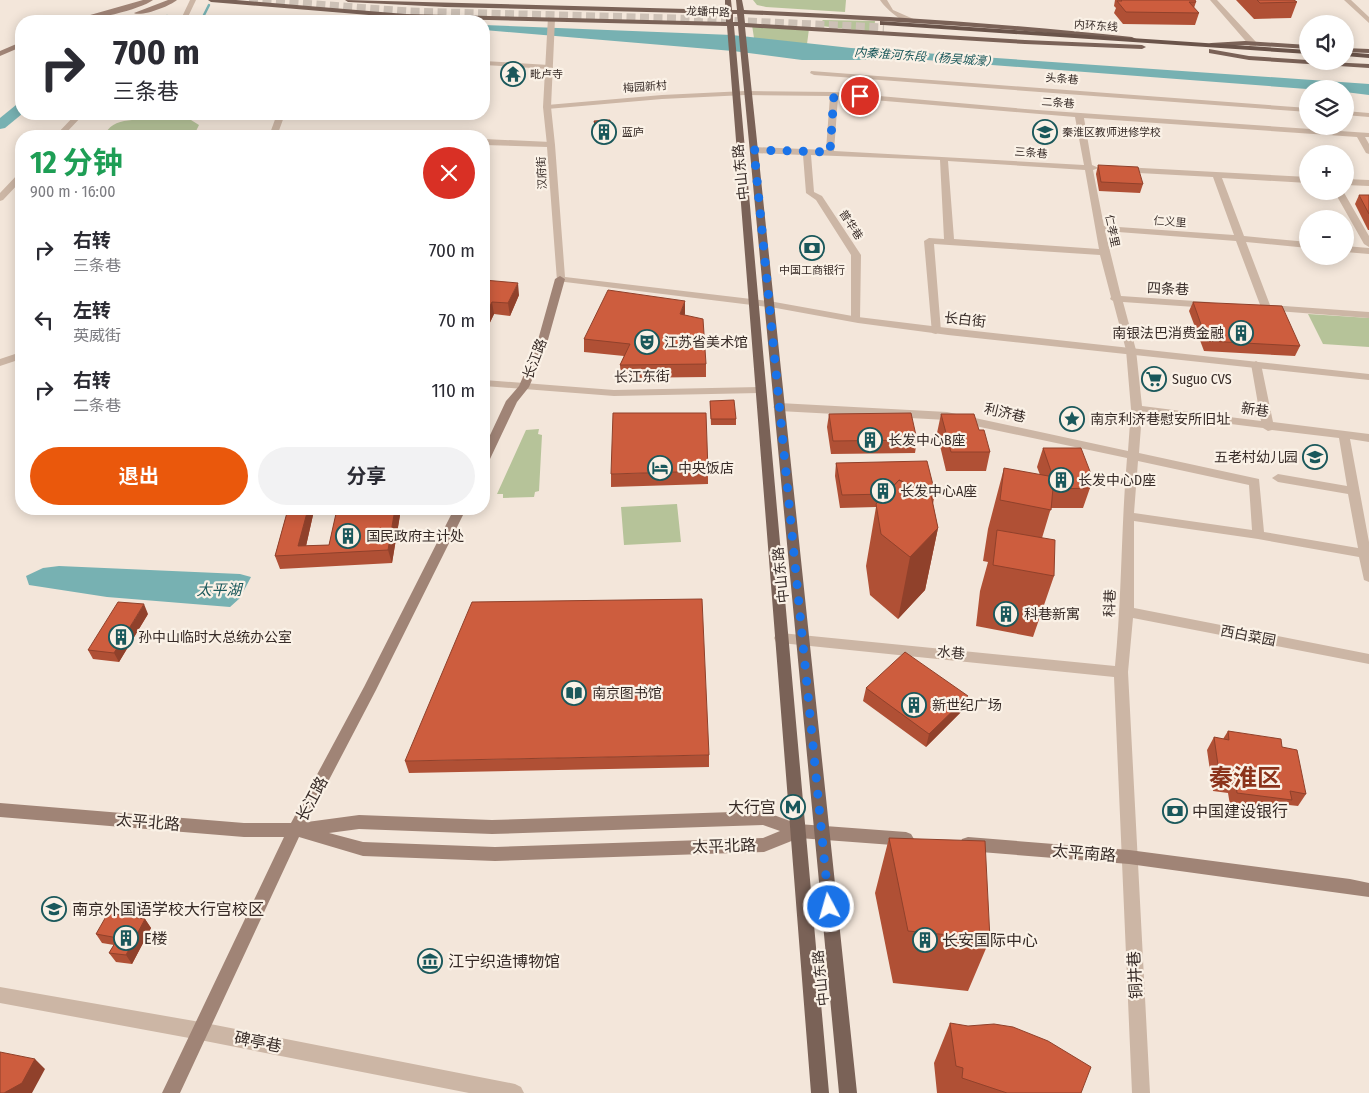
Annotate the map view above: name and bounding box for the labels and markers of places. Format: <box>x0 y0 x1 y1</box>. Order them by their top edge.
temple icon: 毗卢寺 <box>500 61 526 87</box>
place label: 毗卢寺 <box>530 68 563 81</box>
pin <box>839 75 881 117</box>
building icon: 蓝庐 <box>591 119 617 145</box>
school or university icon: 秦淮区教师进修学校 <box>1032 119 1058 145</box>
place label: 蓝庐 <box>622 126 644 139</box>
place label: 秦淮区教师进修学校 <box>1062 126 1161 139</box>
bank icon: 中国工商银行 <box>799 235 825 261</box>
place label: 中国工商银行 <box>779 264 845 277</box>
building icon: 南银法巴消费金融 <box>1228 320 1254 346</box>
place label: 南银法巴消费金融 <box>1112 325 1224 342</box>
theatre icon: 江苏省美术馆 <box>634 329 660 355</box>
place label: 江苏省美术馆 <box>664 334 748 351</box>
supermarket icon: Suguo CVS <box>1141 366 1167 392</box>
place label: Suguo CVS <box>1172 371 1232 388</box>
place icon: 南京利济巷慰安所旧址 <box>1059 406 1085 432</box>
place label: 南京利济巷慰安所旧址 <box>1090 411 1230 428</box>
building icon: 长发中心B座 <box>857 427 883 453</box>
place label: 长发中心B座 <box>888 432 966 449</box>
school or university icon: 五老村幼儿园 <box>1302 444 1328 470</box>
place label: 五老村幼儿园 <box>1214 449 1298 466</box>
hotel icon: 中央饭店 <box>647 455 673 481</box>
place label: 中央饭店 <box>678 460 734 477</box>
building icon: 长发中心D座 <box>1048 467 1074 493</box>
place label: 长发中心D座 <box>1078 472 1156 489</box>
building icon: 长发中心A座 <box>870 478 896 504</box>
place label: 长发中心A座 <box>900 483 977 500</box>
building icon: 国民政府主计处 <box>335 523 361 549</box>
place label: 国民政府主计处 <box>366 528 464 545</box>
building icon: 科巷新寓 <box>993 601 1019 627</box>
place label: 科巷新寓 <box>1024 606 1080 623</box>
building icon: 孙中山临时大总统办公室 <box>108 624 134 650</box>
place label: 孙中山临时大总统办公室 <box>138 629 292 646</box>
library icon: 南京图书馆 <box>561 680 587 706</box>
place label: 南京图书馆 <box>592 685 662 702</box>
building icon: 新世纪广场 <box>901 692 927 718</box>
place label: 新世纪广场 <box>932 697 1002 714</box>
metro station icon: 大行宫 <box>780 794 806 820</box>
place label: 大行宫 <box>728 798 776 817</box>
bank icon: 中国建设银行 <box>1162 798 1188 824</box>
place label: 中国建设银行 <box>1192 802 1288 821</box>
school or university icon: 南京外国语学校大行宫校区 <box>41 896 67 922</box>
place label: 南京外国语学校大行宫校区 <box>72 900 264 919</box>
building icon: E楼 <box>113 925 139 951</box>
building icon: 长安国际中心 <box>912 927 938 953</box>
place label: E楼 <box>144 929 168 948</box>
place label: 长安国际中心 <box>942 931 1038 950</box>
museum icon: 江宁织造博物馆 <box>417 948 443 974</box>
place label: 江宁织造博物馆 <box>448 952 560 971</box>

